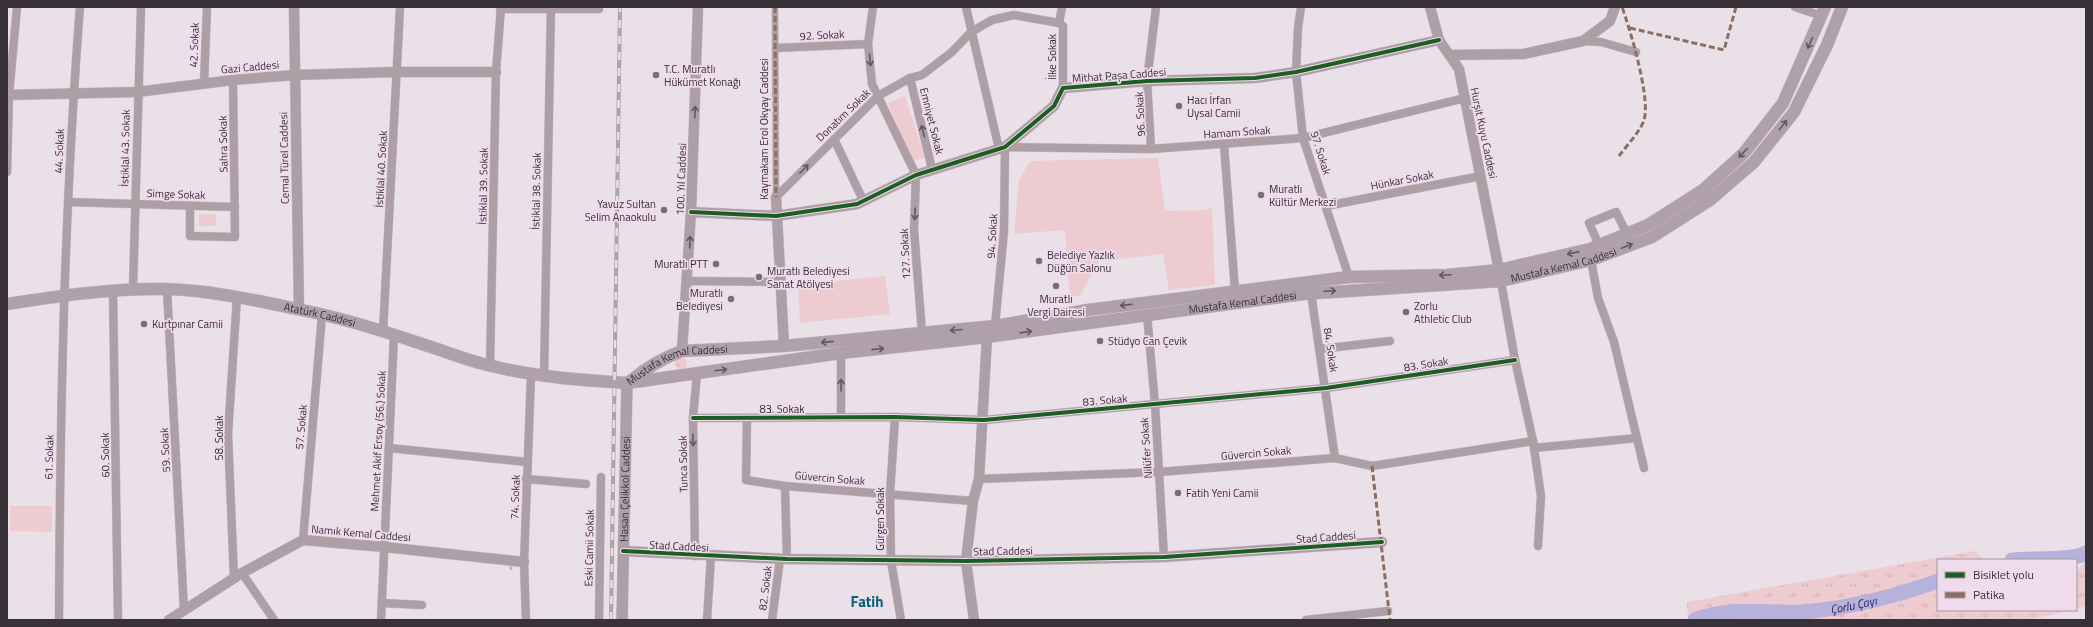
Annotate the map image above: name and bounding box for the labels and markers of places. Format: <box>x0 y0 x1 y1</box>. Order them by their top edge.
place label: T.C. Muratlı Hükümet Konağı <box>664 61 741 90</box>
marker: T.C. Muratlı Hükümet Konağı <box>651 70 661 80</box>
place label: Hacı İrfan Uysal Camii <box>1187 92 1240 121</box>
marker: Hacı İrfan Uysal Camii <box>1174 101 1184 111</box>
place label: Muratlı Kültür Merkezi <box>1269 181 1336 210</box>
marker: Muratlı Kültür Merkezi <box>1256 190 1266 200</box>
place label: Yavuz Sultan Selim Anaokulu <box>585 196 656 225</box>
marker: Yavuz Sultan Selim Anaokulu <box>659 205 669 215</box>
place label: Belediye Yazlık Düğün Salonu <box>1047 247 1116 276</box>
place label: Muratlı PTT <box>654 256 708 272</box>
marker: Belediye Yazlık Düğün Salonu <box>1034 256 1044 266</box>
marker: Muratlı PTT <box>711 259 721 269</box>
place label: Muratlı Belediyesi Sanat Atölyesi <box>767 263 850 292</box>
marker: Muratlı Belediyesi Sanat Atölyesi <box>754 272 764 282</box>
marker: Muratlı Vergi Dairesi <box>1051 281 1061 291</box>
place label: Muratlı Belediyesi <box>676 285 723 314</box>
place label: Muratlı Vergi Dairesi <box>1027 291 1085 320</box>
marker: Muratlı Belediyesi <box>726 294 736 304</box>
place label: Zorlu Athletic Club <box>1414 298 1472 327</box>
marker: Zorlu Athletic Club <box>1401 307 1411 317</box>
place label: Kurtpınar Camii <box>152 316 223 332</box>
marker: Kurtpınar Camii <box>139 319 149 329</box>
place label: Stüdyo Can Çevik <box>1108 333 1188 349</box>
marker: Stüdyo Can Çevik <box>1095 336 1105 346</box>
place label: Fatih Yeni Camii <box>1186 485 1258 501</box>
marker: Fatih Yeni Camii <box>1173 488 1183 498</box>

